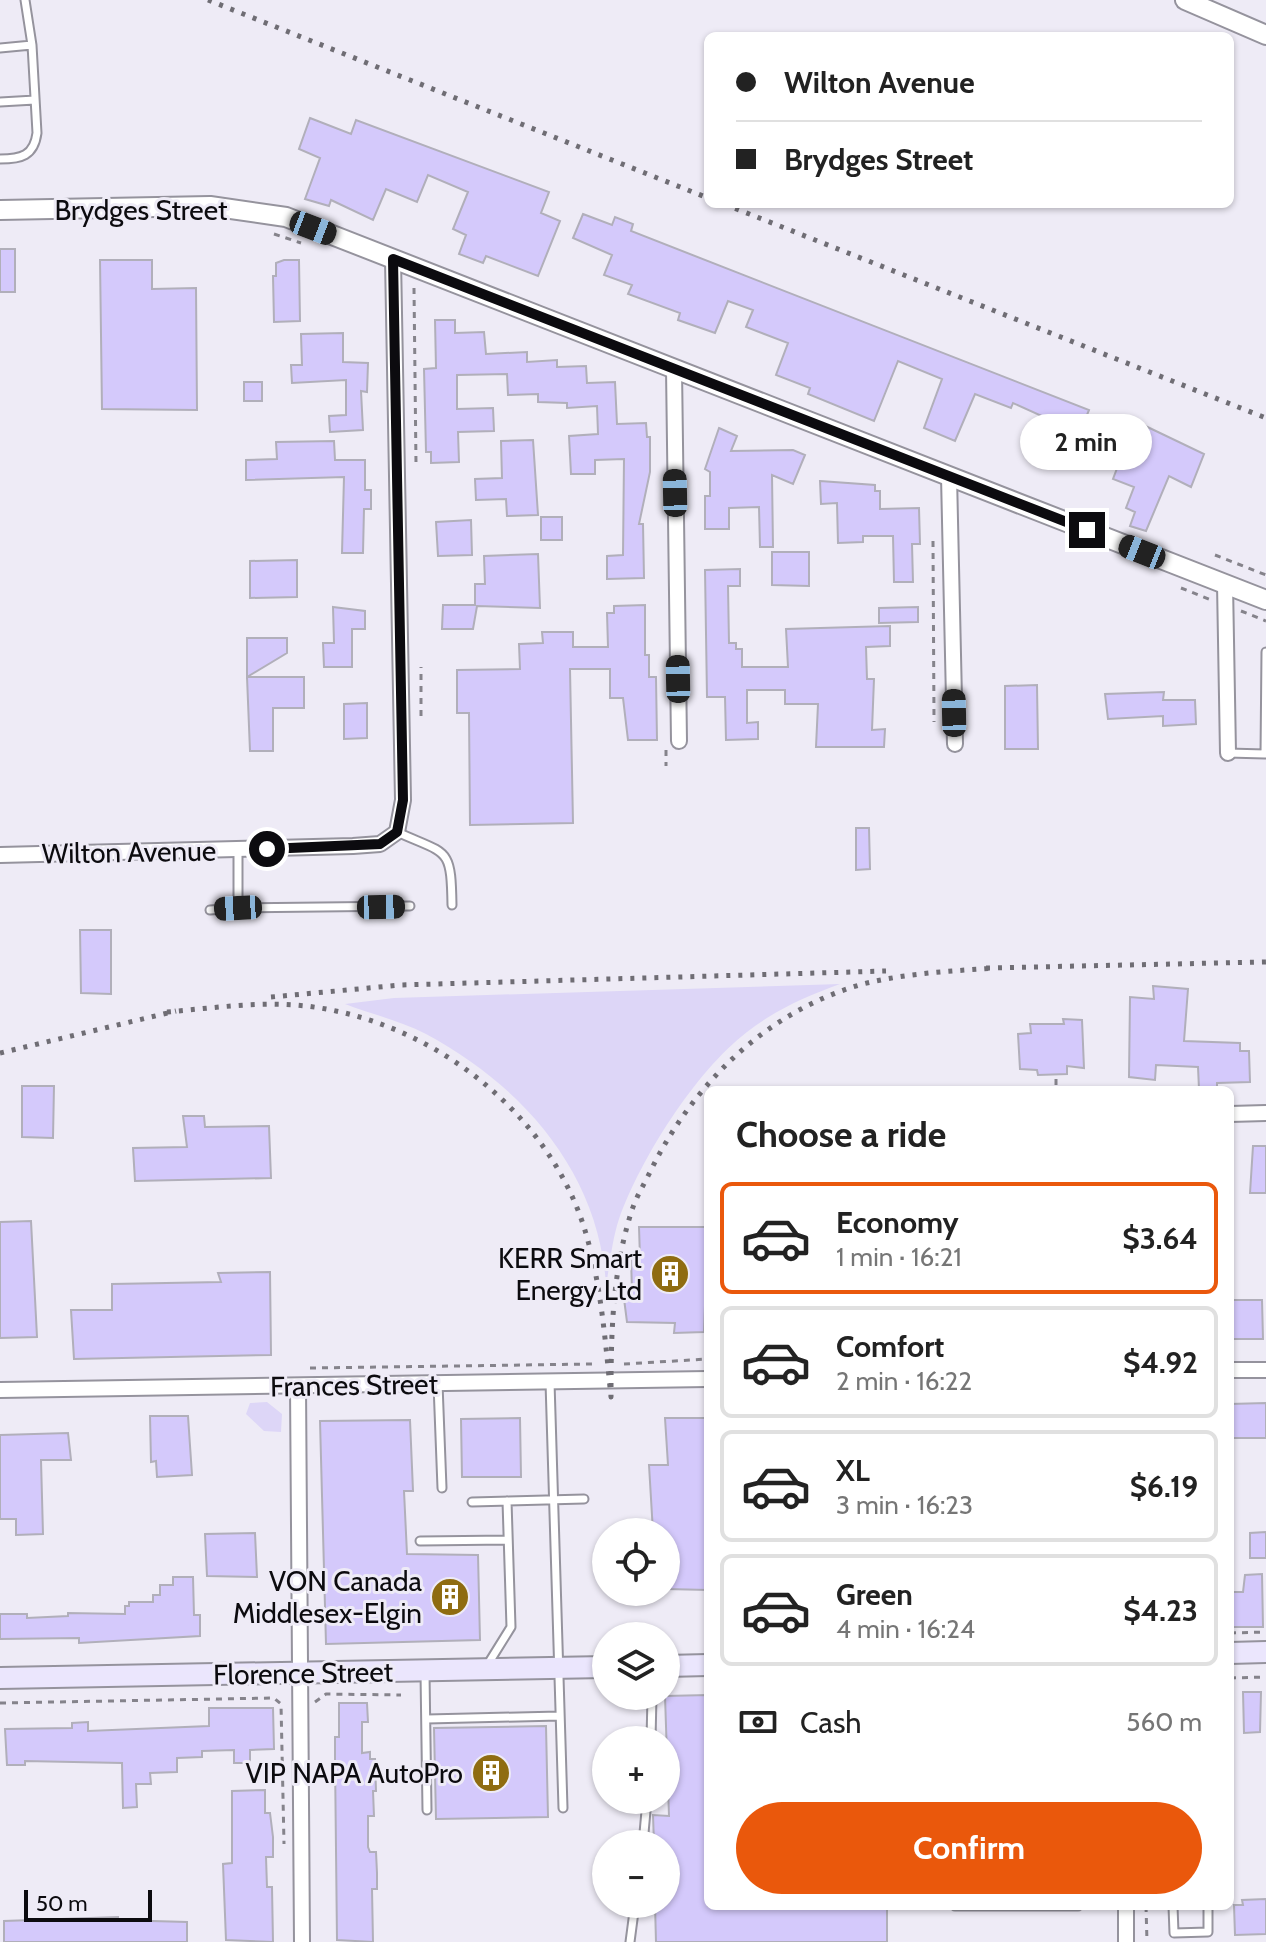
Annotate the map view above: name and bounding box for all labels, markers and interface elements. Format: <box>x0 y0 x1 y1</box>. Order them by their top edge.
text: Wilton Avenue <box>784 64 975 101</box>
text: Brydges Street <box>784 141 973 178</box>
street label: Brydges Street <box>55 193 227 227</box>
car <box>286 208 340 248</box>
callout: 2 min <box>1021 414 1153 470</box>
text: 2 min <box>1055 426 1117 458</box>
car <box>663 469 687 517</box>
route end <box>1069 512 1105 548</box>
car <box>1115 532 1169 572</box>
car <box>666 655 690 703</box>
car <box>942 689 966 737</box>
route start <box>249 831 285 867</box>
street label: Wilton Avenue <box>42 833 216 871</box>
car <box>213 895 263 921</box>
car <box>357 895 405 919</box>
text: Choose a ride <box>736 1112 946 1156</box>
icon: car <box>740 1202 812 1274</box>
text: Economy <box>836 1204 959 1241</box>
text: $3.64 <box>1122 1220 1198 1257</box>
place label: KERR Smart Energy Ltd <box>498 1241 642 1307</box>
text: 1 min · 16:21 <box>836 1241 962 1273</box>
building icon: KERR Smart Energy Ltd <box>649 1253 691 1295</box>
icon: car <box>740 1326 812 1398</box>
text: Comfort <box>836 1328 944 1365</box>
text: $4.92 <box>1123 1344 1198 1381</box>
text: 2 min · 16:22 <box>836 1365 972 1397</box>
street label: Frances Street <box>270 1367 438 1403</box>
icon: car <box>740 1450 812 1522</box>
text: XL <box>836 1452 870 1489</box>
text: $6.19 <box>1130 1468 1198 1505</box>
text: 3 min · 16:23 <box>836 1489 973 1521</box>
map controls <box>592 1518 680 1918</box>
button: locate <box>592 1518 680 1606</box>
place label: VON Canada Middlesex-Elgin <box>233 1564 423 1630</box>
icon: car <box>740 1574 812 1646</box>
building icon: VON Canada Middlesex-Elgin <box>429 1576 471 1618</box>
text: Green <box>836 1576 913 1613</box>
text: $4.23 <box>1123 1592 1198 1629</box>
text: 4 min · 16:24 <box>836 1613 975 1645</box>
button: layers <box>592 1622 680 1710</box>
street label: Florence Street <box>213 1654 393 1692</box>
icon: cash <box>736 1700 780 1744</box>
text: Cash <box>800 1704 862 1741</box>
text: 560 m <box>1126 1706 1202 1738</box>
button: + <box>592 1726 680 1814</box>
building icon: VIP NAPA AutoPro <box>470 1752 512 1794</box>
place label: VIP NAPA AutoPro <box>246 1756 463 1790</box>
button: Confirm <box>736 1802 1202 1894</box>
button: − <box>592 1830 680 1918</box>
scale bar <box>24 1886 152 1922</box>
text: 50 m <box>36 1890 88 1917</box>

